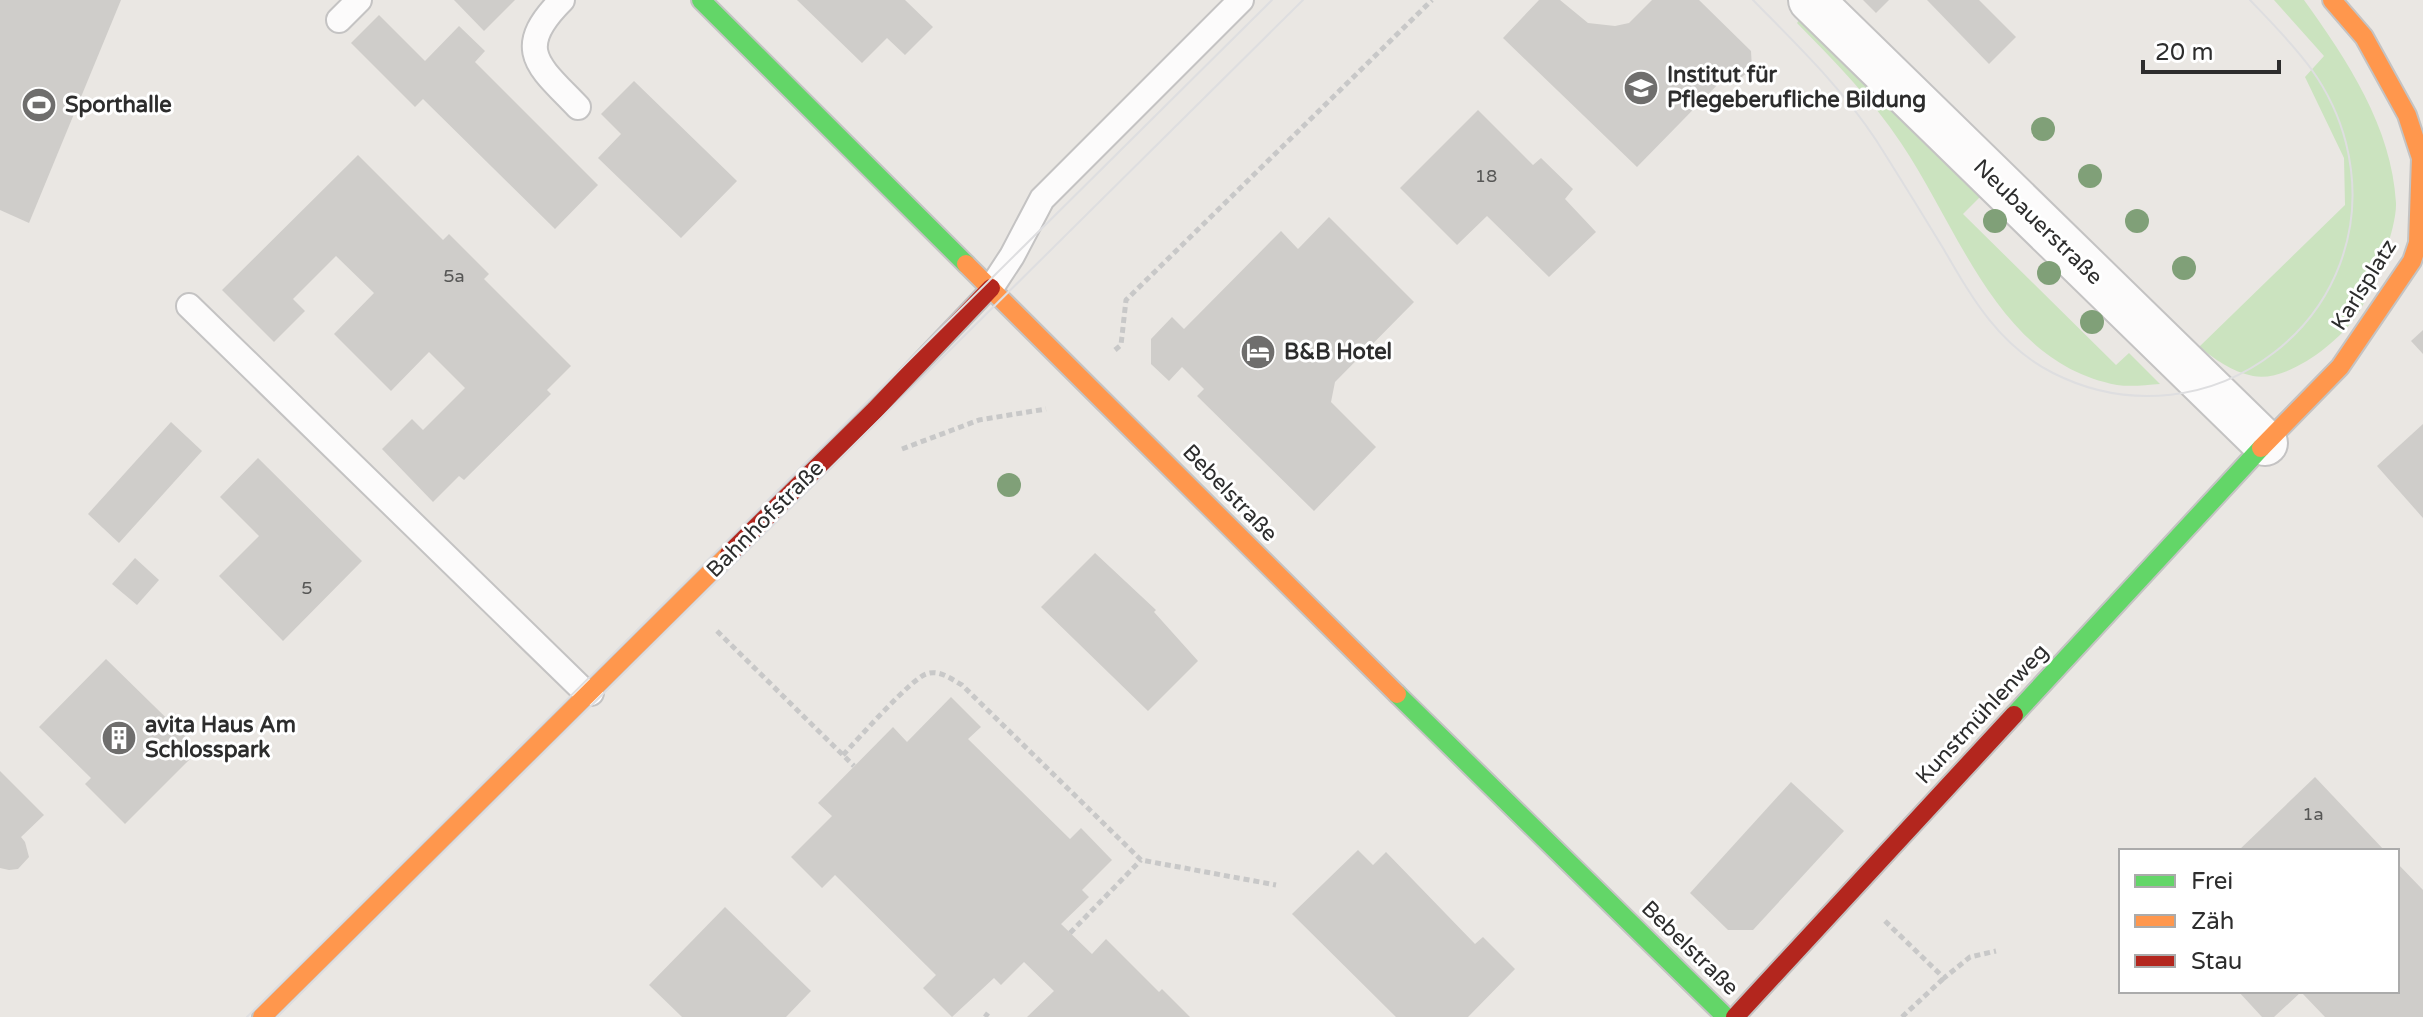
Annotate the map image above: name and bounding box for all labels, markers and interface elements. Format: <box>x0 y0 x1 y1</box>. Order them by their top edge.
scale bar <box>2143 24 2279 74</box>
text: 20 m <box>2155 38 2213 67</box>
place label: Institut für Pflegeberufliche Bildung <box>1667 62 1926 113</box>
school or university icon: Institut für Pflegeberufliche Bildung <box>1622 69 1660 107</box>
sports icon: Sporthalle <box>20 86 58 124</box>
place label: Sporthalle <box>65 92 172 118</box>
street label: Neubauerstraße <box>1968 154 2108 290</box>
house number: 18 <box>1475 165 1497 187</box>
street label: Karlsplatz <box>2326 235 2402 335</box>
house number: 5a <box>443 265 465 287</box>
hotel icon: B&B Hotel <box>1239 333 1277 371</box>
place label: B&B Hotel <box>1284 339 1392 365</box>
street label: Bebelstraße <box>1177 439 1283 547</box>
street label: Bahnhofstraße <box>701 455 829 583</box>
house number: 5 <box>301 577 313 599</box>
street label: Kunstmühlenweg <box>1910 639 2054 789</box>
place label: avita Haus Am Schlosspark <box>145 712 296 763</box>
building icon: avita Haus Am Schlosspark <box>100 719 138 757</box>
house number: 1a <box>2302 803 2324 825</box>
legend <box>2119 849 2399 993</box>
text: Frei <box>2191 867 2233 896</box>
street label: Bebelstraße <box>1636 895 1744 1001</box>
text: Zäh <box>2191 907 2234 936</box>
text: Stau <box>2191 947 2242 976</box>

